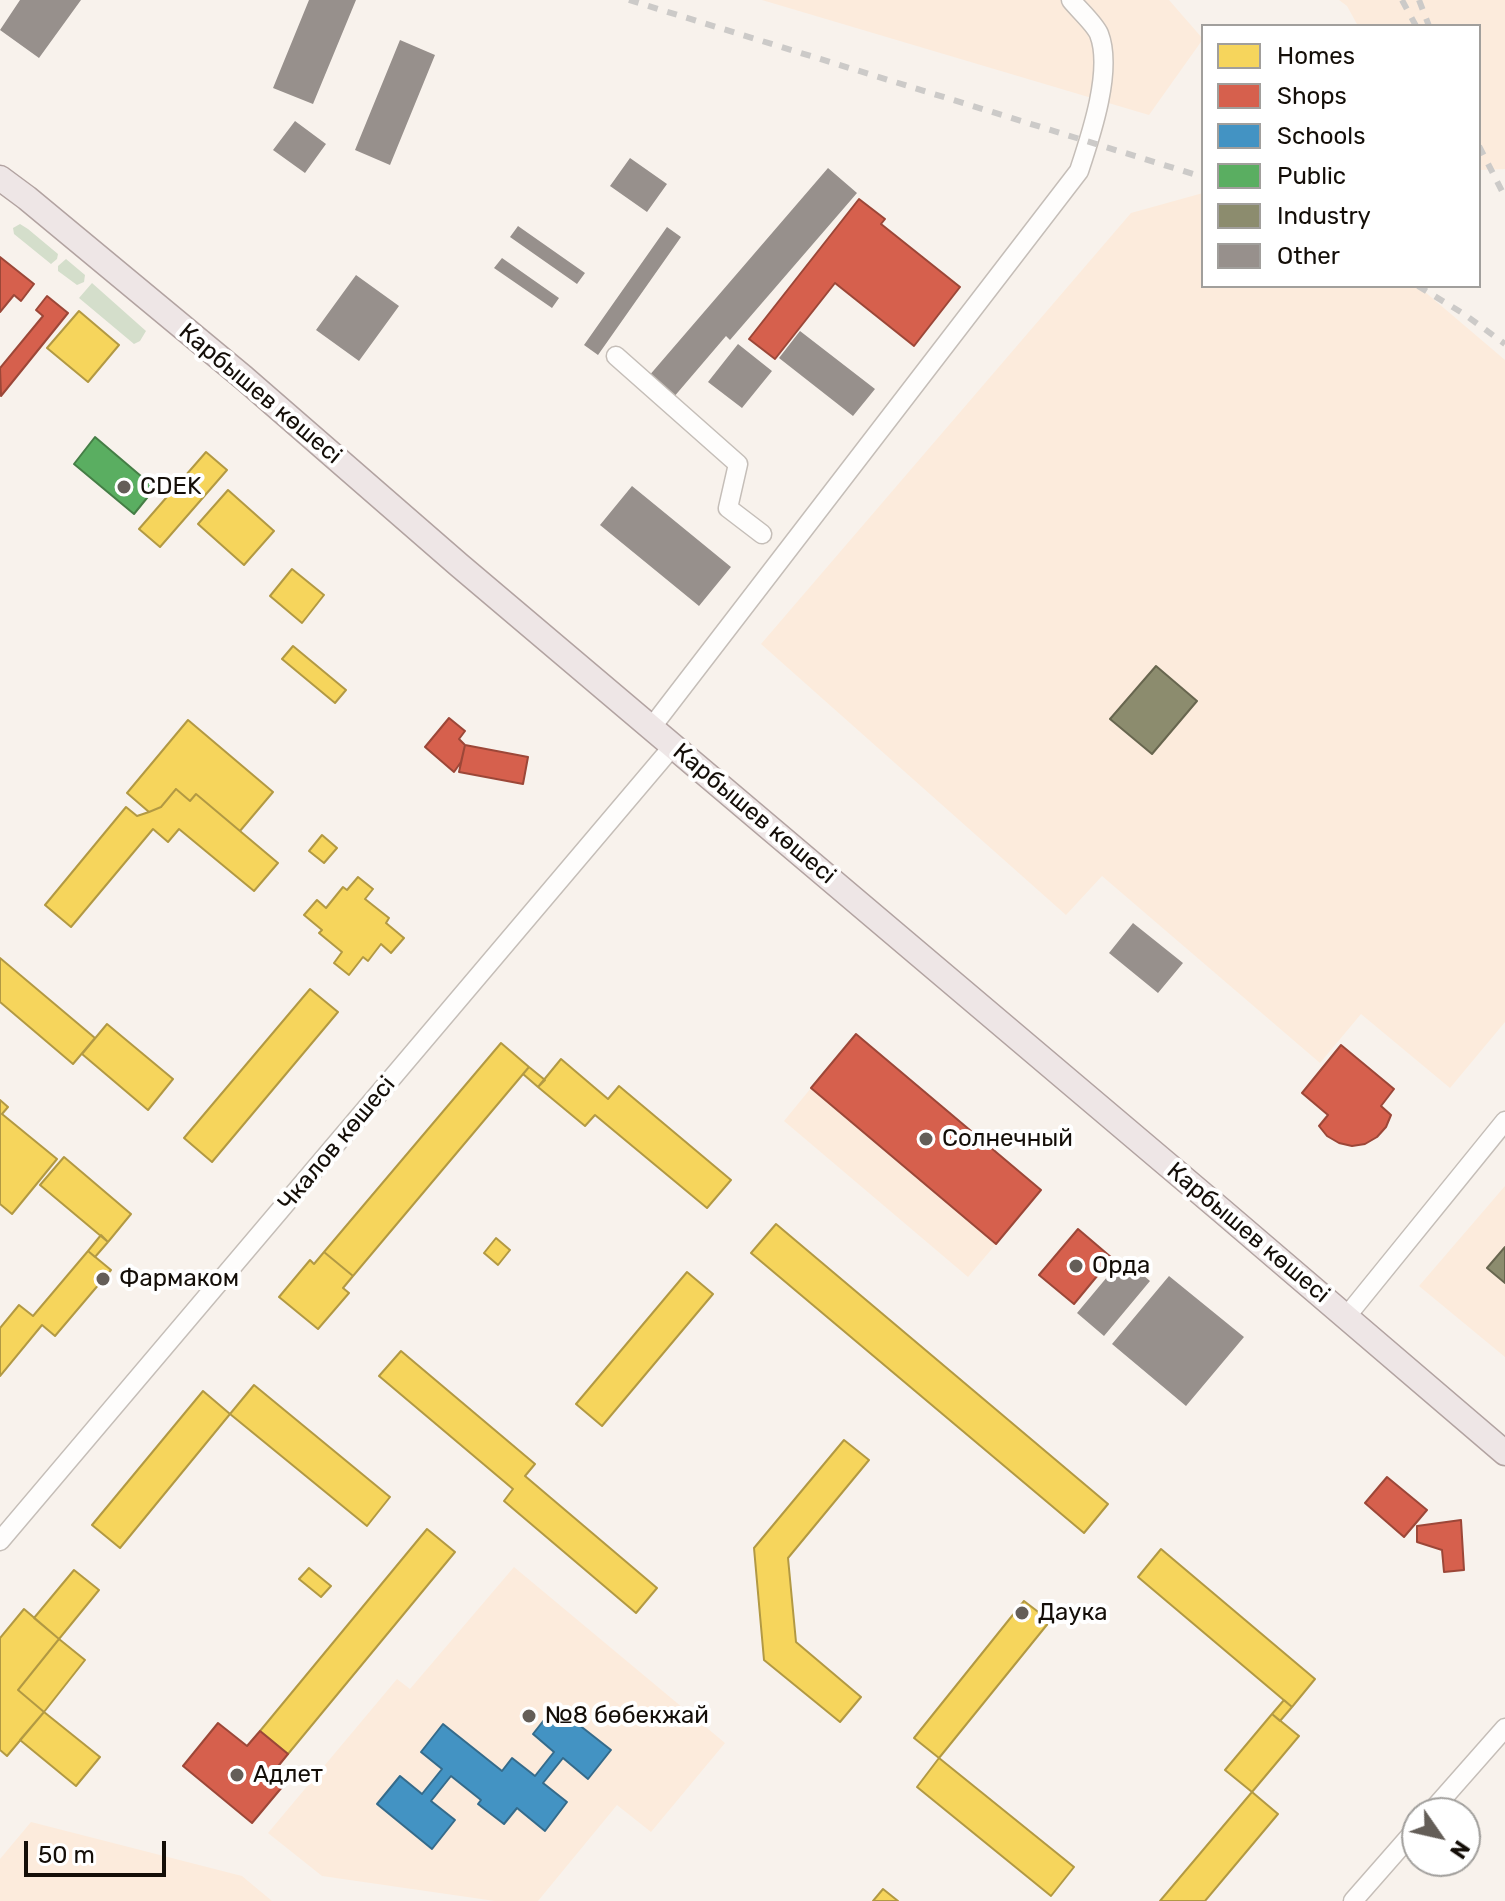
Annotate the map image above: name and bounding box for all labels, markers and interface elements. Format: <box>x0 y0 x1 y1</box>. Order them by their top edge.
legend <box>1201 24 1481 288</box>
text: Homes <box>1277 42 1355 70</box>
text: Shops <box>1277 82 1347 110</box>
text: Schools <box>1277 122 1365 150</box>
text: Public <box>1277 162 1346 190</box>
text: Industry <box>1277 202 1371 230</box>
text: Other <box>1277 242 1340 270</box>
street label: Карбышев көшесі <box>173 318 347 470</box>
place label: CDEK <box>140 473 201 501</box>
marker: CDEK <box>115 478 133 496</box>
street label: Карбышев көшесі <box>667 738 841 890</box>
street label: Чкалов көшесі <box>272 1071 402 1217</box>
place label: Солнечный <box>942 1125 1073 1153</box>
marker: Солнечный <box>917 1130 935 1148</box>
street label: Карбышев көшесі <box>1161 1157 1335 1309</box>
place label: Орда <box>1092 1252 1150 1280</box>
marker: Орда <box>1067 1257 1085 1275</box>
place label: Фармаком <box>119 1265 239 1293</box>
marker: Фармаком <box>94 1270 112 1288</box>
place label: Даука <box>1038 1599 1108 1627</box>
marker: Даука <box>1013 1604 1031 1622</box>
place label: №8 бөбекжай <box>545 1702 709 1730</box>
marker: №8 бөбекжай <box>520 1707 538 1725</box>
place label: Адлет <box>253 1761 323 1789</box>
marker: Адлет <box>228 1766 246 1784</box>
north arrow <box>1401 1797 1481 1877</box>
scale bar <box>28 1825 170 1875</box>
text: N <box>1444 1835 1475 1864</box>
text: 50 m <box>38 1841 95 1869</box>

